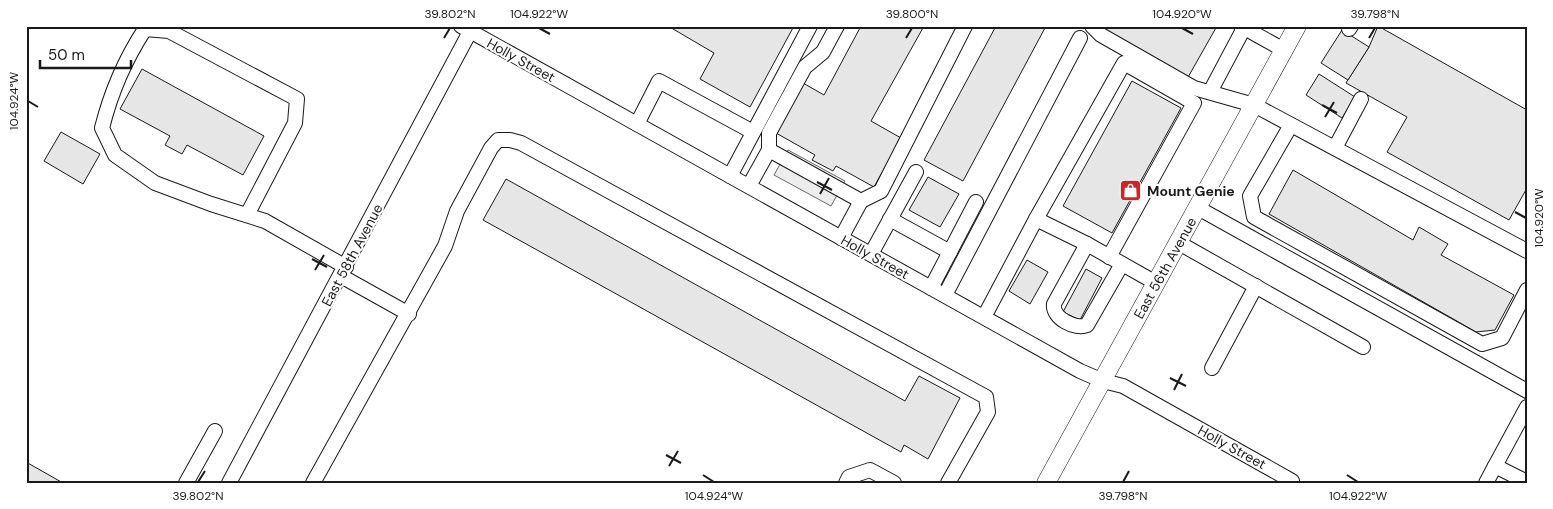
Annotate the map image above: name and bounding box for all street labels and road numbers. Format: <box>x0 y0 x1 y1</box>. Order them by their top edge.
street label: Holly Street <box>484 34 558 86</box>
street label: East 58th Avenue <box>317 201 387 309</box>
street label: East 56th Avenue <box>1130 214 1200 322</box>
street label: Holly Street <box>838 231 912 283</box>
street label: Holly Street <box>1195 421 1269 473</box>

